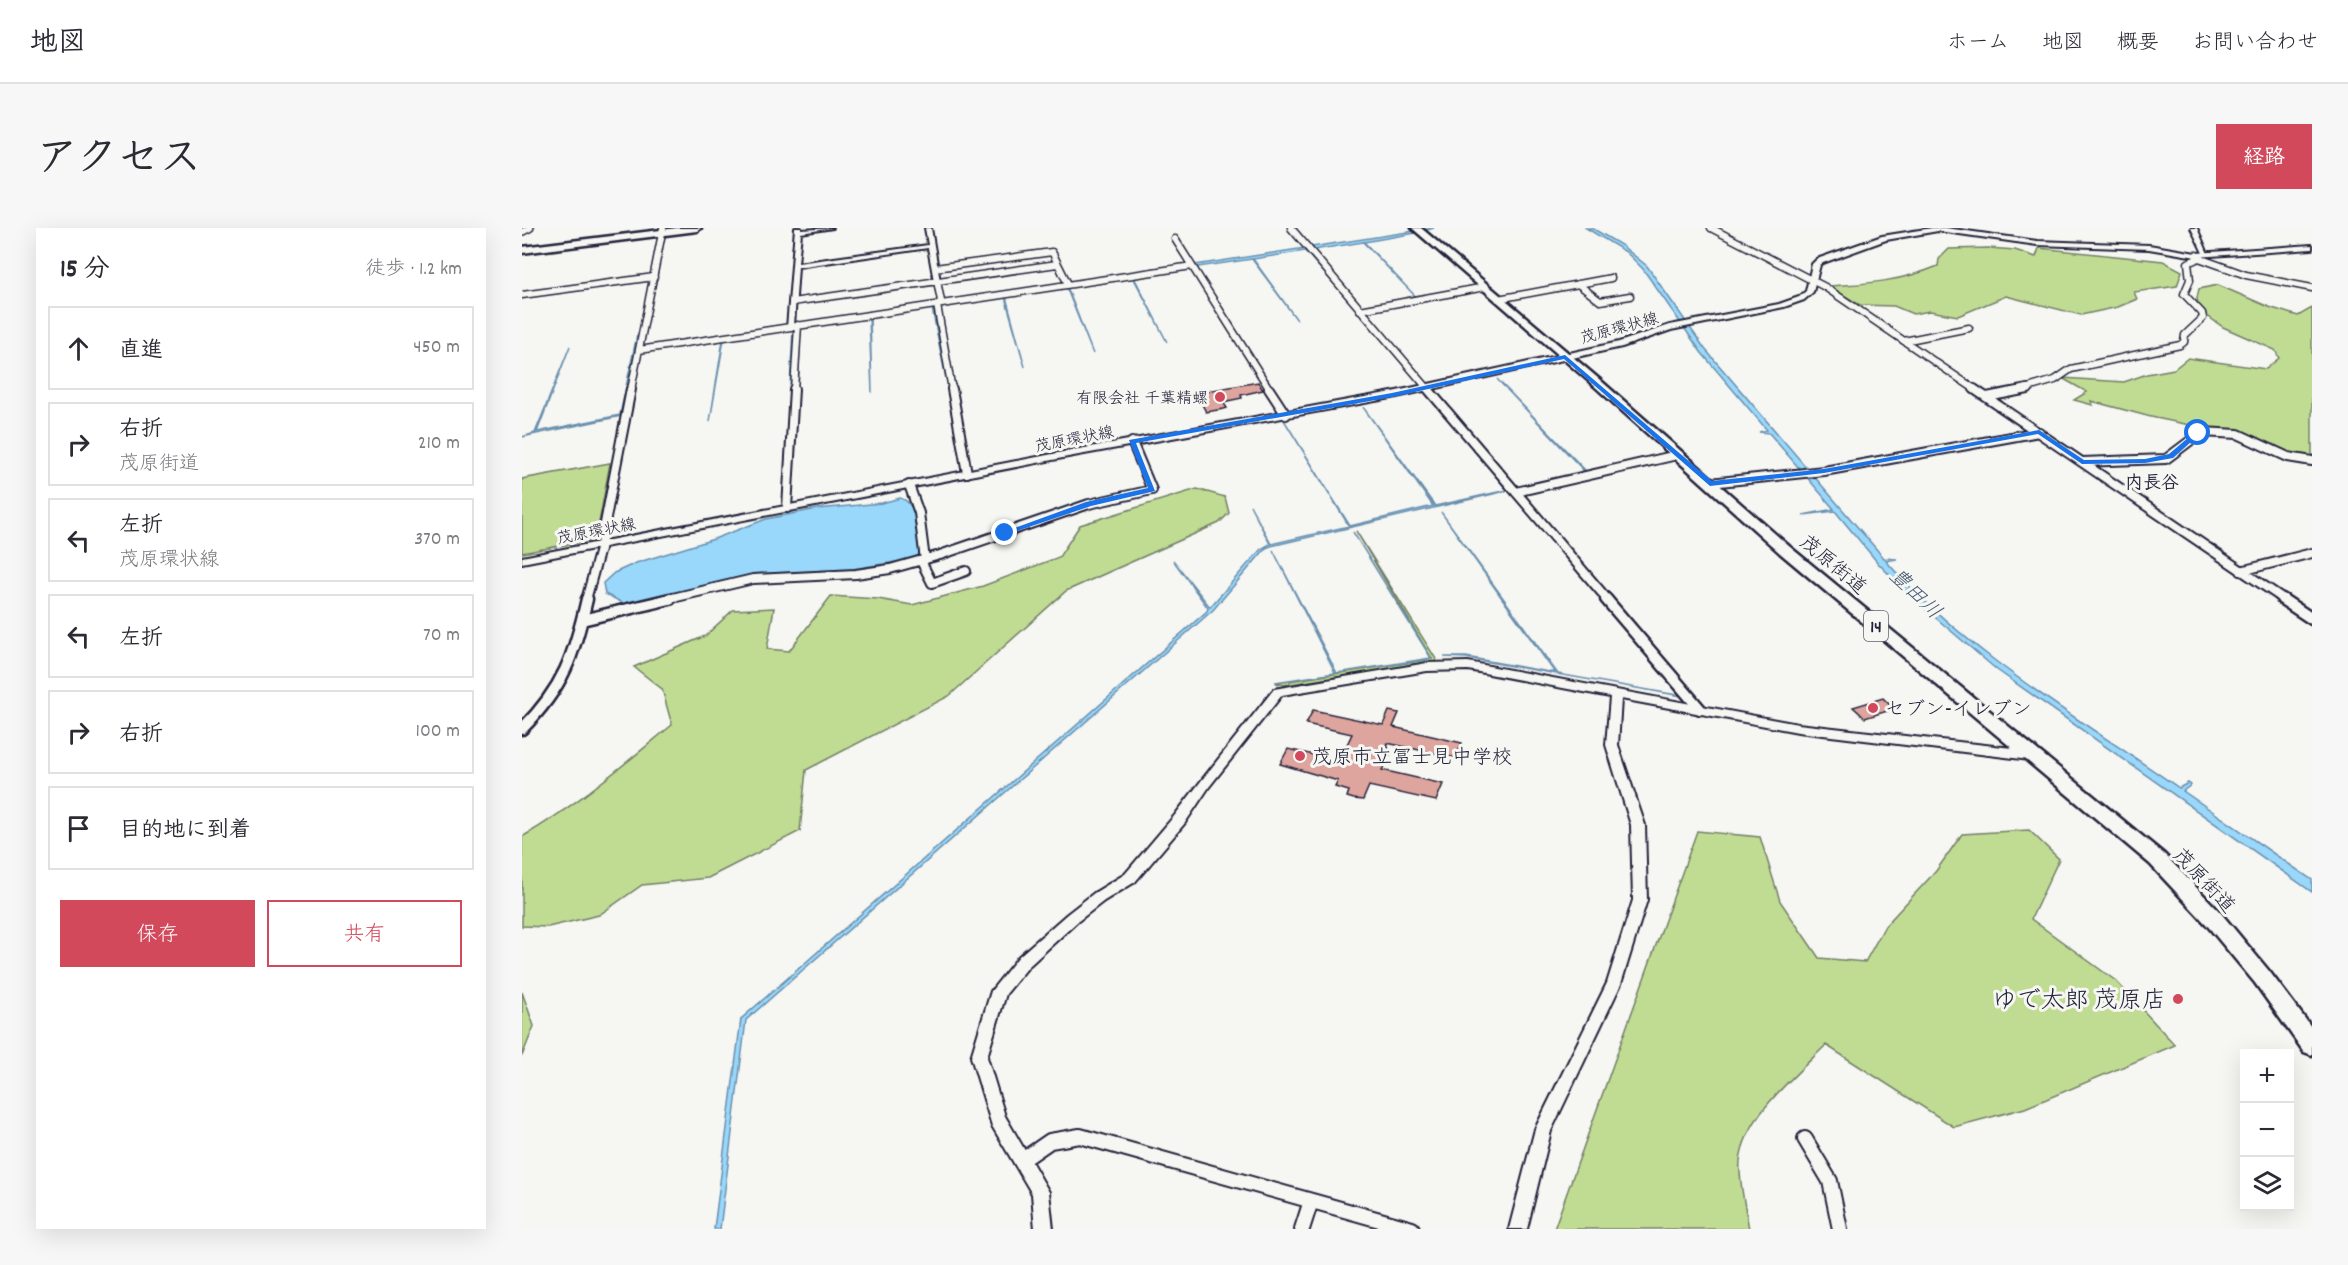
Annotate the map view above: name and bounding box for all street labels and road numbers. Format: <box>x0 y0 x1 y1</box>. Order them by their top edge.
street label: 茂原環状線 <box>1578 308 1661 351</box>
street label: 茂原環状線 <box>1033 422 1116 459</box>
street label: 茂原環状線 <box>555 514 638 551</box>
street label: 茂原街道 <box>1792 530 1872 603</box>
road number: 14 <box>1864 611 1888 641</box>
street label: 茂原街道 <box>2165 843 2240 921</box>

